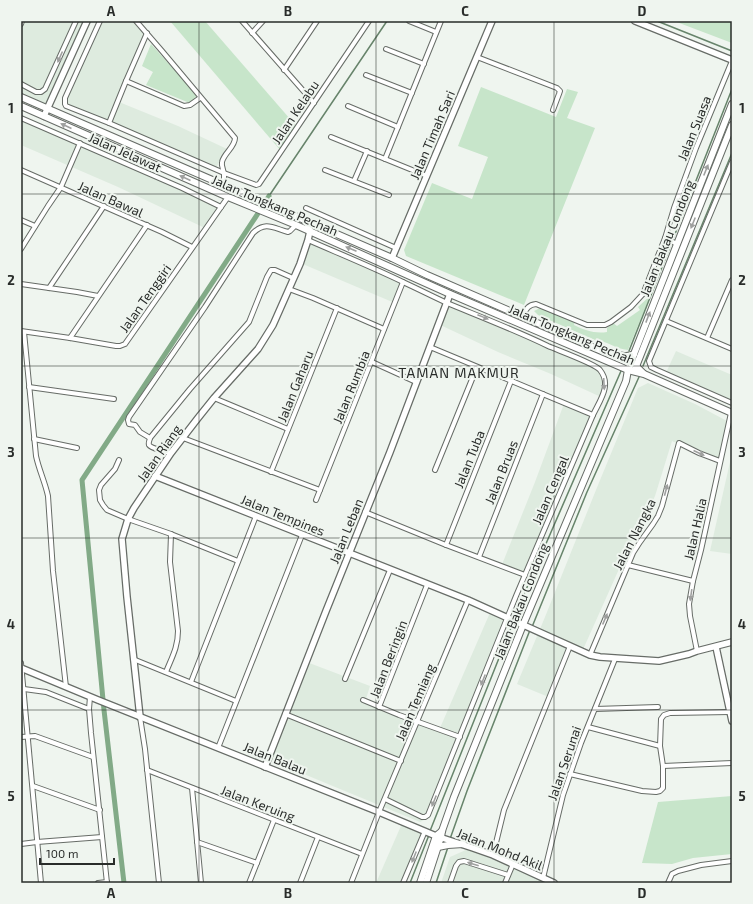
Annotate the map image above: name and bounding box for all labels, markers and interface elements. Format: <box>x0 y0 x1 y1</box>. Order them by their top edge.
text: A <box>107 3 116 19</box>
text: B <box>284 3 292 19</box>
text: C <box>461 3 469 19</box>
text: D <box>638 3 647 19</box>
one-way arrow <box>57 51 63 62</box>
street label: Jalan Kelabu <box>268 77 322 147</box>
street label: Jalan Timah Sari <box>406 88 458 182</box>
street label: Jalan Suasa <box>674 93 714 163</box>
text: 1 <box>8 100 14 116</box>
text: 1 <box>739 100 745 116</box>
one-way arrow <box>59 122 71 128</box>
street label: Jalan Jelawat <box>86 129 164 175</box>
one-way arrow <box>703 164 709 176</box>
street label: Jalan Tongkang Pechah <box>209 171 341 239</box>
one-way arrow <box>179 175 190 181</box>
street label: Jalan Bawal <box>76 177 146 221</box>
street label: Jalan Bakau Condong <box>636 177 698 299</box>
one-way arrow <box>690 218 696 230</box>
one-way arrow <box>345 246 356 252</box>
street label: Jalan Tenggiri <box>116 261 174 335</box>
text: 2 <box>7 272 15 288</box>
text: 2 <box>738 272 746 288</box>
street label: Jalan Tongkang Pechah <box>506 300 638 368</box>
one-way arrow <box>645 311 651 323</box>
one-way arrow <box>477 315 489 321</box>
street label: Jalan Gaharu <box>273 348 317 424</box>
street label: Jalan Rumbia <box>329 348 373 426</box>
district label: TAMAN MAKMUR <box>398 364 520 381</box>
one-way arrow <box>601 378 607 391</box>
street label: Jalan Riang <box>133 421 185 485</box>
street label: Jalan Tuba <box>450 428 488 490</box>
street label: Jalan Bruas <box>481 438 521 506</box>
text: 3 <box>7 444 15 460</box>
text: 3 <box>738 444 746 460</box>
one-way arrow <box>694 450 705 456</box>
street label: Jalan Cengal <box>528 453 572 527</box>
one-way arrow <box>663 483 669 495</box>
street label: Jalan Tempines <box>239 491 327 539</box>
street label: Jalan Leban <box>326 496 366 566</box>
street label: Jalan Nangka <box>609 496 659 572</box>
street label: Jalan Halia <box>680 496 710 562</box>
street label: Jalan Bakau Condong <box>490 540 552 662</box>
one-way arrow <box>688 589 694 601</box>
one-way arrow <box>602 613 608 624</box>
text: 4 <box>7 616 15 632</box>
text: 4 <box>738 616 746 632</box>
street label: Jalan Beringin <box>366 618 410 700</box>
street label: Jalan Temiang <box>392 661 438 743</box>
one-way arrow <box>480 675 486 686</box>
street label: Jalan Serunai <box>544 724 584 802</box>
street label: Jalan Balau <box>241 738 309 778</box>
street label: Jalan Keruing <box>219 782 297 824</box>
text: 5 <box>7 788 15 804</box>
text: 5 <box>738 788 746 804</box>
one-way arrow <box>430 795 436 807</box>
street label: Jalan Mohd Akil <box>455 825 545 874</box>
scale bar <box>40 840 114 866</box>
text: 100 m <box>46 846 78 860</box>
one-way arrow <box>411 852 417 863</box>
one-way arrow <box>466 861 478 867</box>
text: A <box>107 885 116 901</box>
text: B <box>284 885 292 901</box>
text: C <box>461 885 469 901</box>
text: D <box>638 885 647 901</box>

